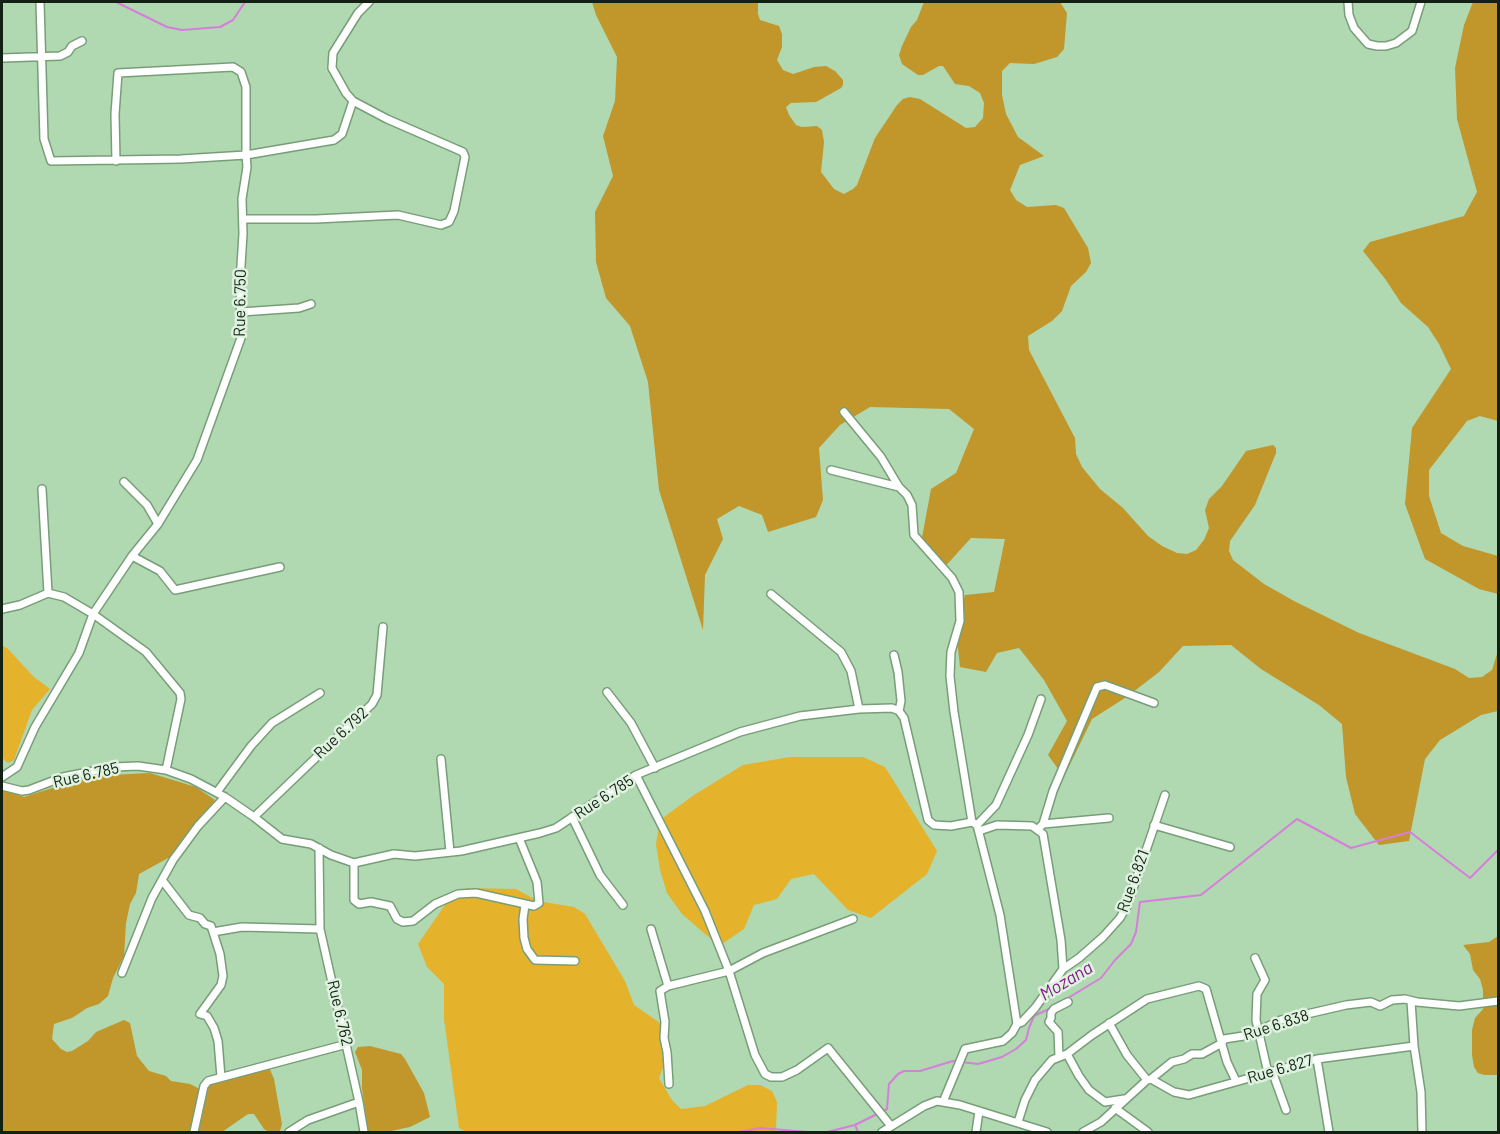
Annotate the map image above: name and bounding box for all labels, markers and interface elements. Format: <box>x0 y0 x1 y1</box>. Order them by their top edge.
street label: Rue 6.750 <box>230 269 250 337</box>
street label: Rue 6.792 <box>310 703 372 763</box>
street label: Rue 6.785 <box>51 758 121 792</box>
street label: Rue 6.785 <box>571 771 637 823</box>
street label: Rue 6.821 <box>1113 847 1153 915</box>
water label: Mozana <box>1035 957 1097 1005</box>
street label: Rue 6.762 <box>323 978 357 1048</box>
street label: Rue 6.838 <box>1241 1005 1311 1045</box>
street label: Rue 6.827 <box>1245 1051 1315 1087</box>

